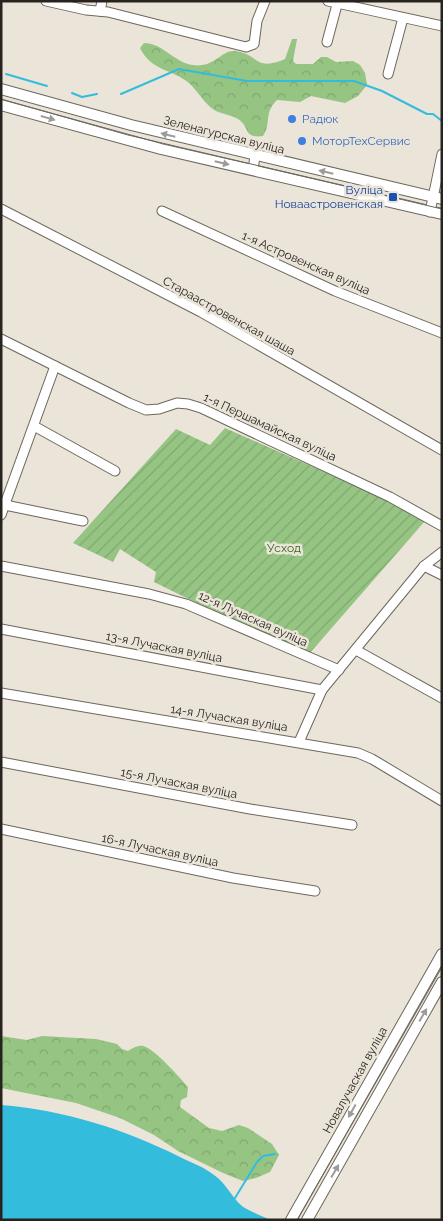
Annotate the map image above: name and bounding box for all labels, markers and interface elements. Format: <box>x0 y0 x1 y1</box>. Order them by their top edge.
place label: Радюк <box>302 112 338 126</box>
street label: Зеленагурская вуліца <box>162 113 286 157</box>
marker: Радюк <box>286 113 298 125</box>
one-way arrow <box>41 115 56 123</box>
one-way arrow <box>161 131 176 139</box>
place label: МоторТехСервис <box>312 134 411 148</box>
marker: МоторТехСервис <box>296 135 308 147</box>
one-way arrow <box>215 159 230 167</box>
one-way arrow <box>319 168 334 176</box>
place label: Вуліца Новаастровенская <box>275 183 383 211</box>
marker: Вуліца Новаастровенская <box>387 191 399 203</box>
street label: 1-я Астровенская вуліца <box>240 228 372 298</box>
street label: Стараастровенская шаша <box>160 274 298 358</box>
street label: 1-я Першамайская вуліца <box>201 390 339 464</box>
park label: Усход <box>267 541 301 555</box>
street label: 12-я Лучаская вуліца <box>196 589 310 649</box>
street label: 13-я Лучаская вуліца <box>105 629 223 665</box>
street label: 14-я Лучаская вуліца <box>169 702 289 734</box>
street label: 15-я Лучаская вуліца <box>120 765 238 801</box>
street label: 16-я Лучаская вуліца <box>100 831 220 869</box>
one-way arrow <box>419 1007 427 1022</box>
street label: Новалучаская вуліца <box>320 1024 390 1136</box>
one-way arrow <box>348 1104 356 1119</box>
one-way arrow <box>330 1165 339 1178</box>

